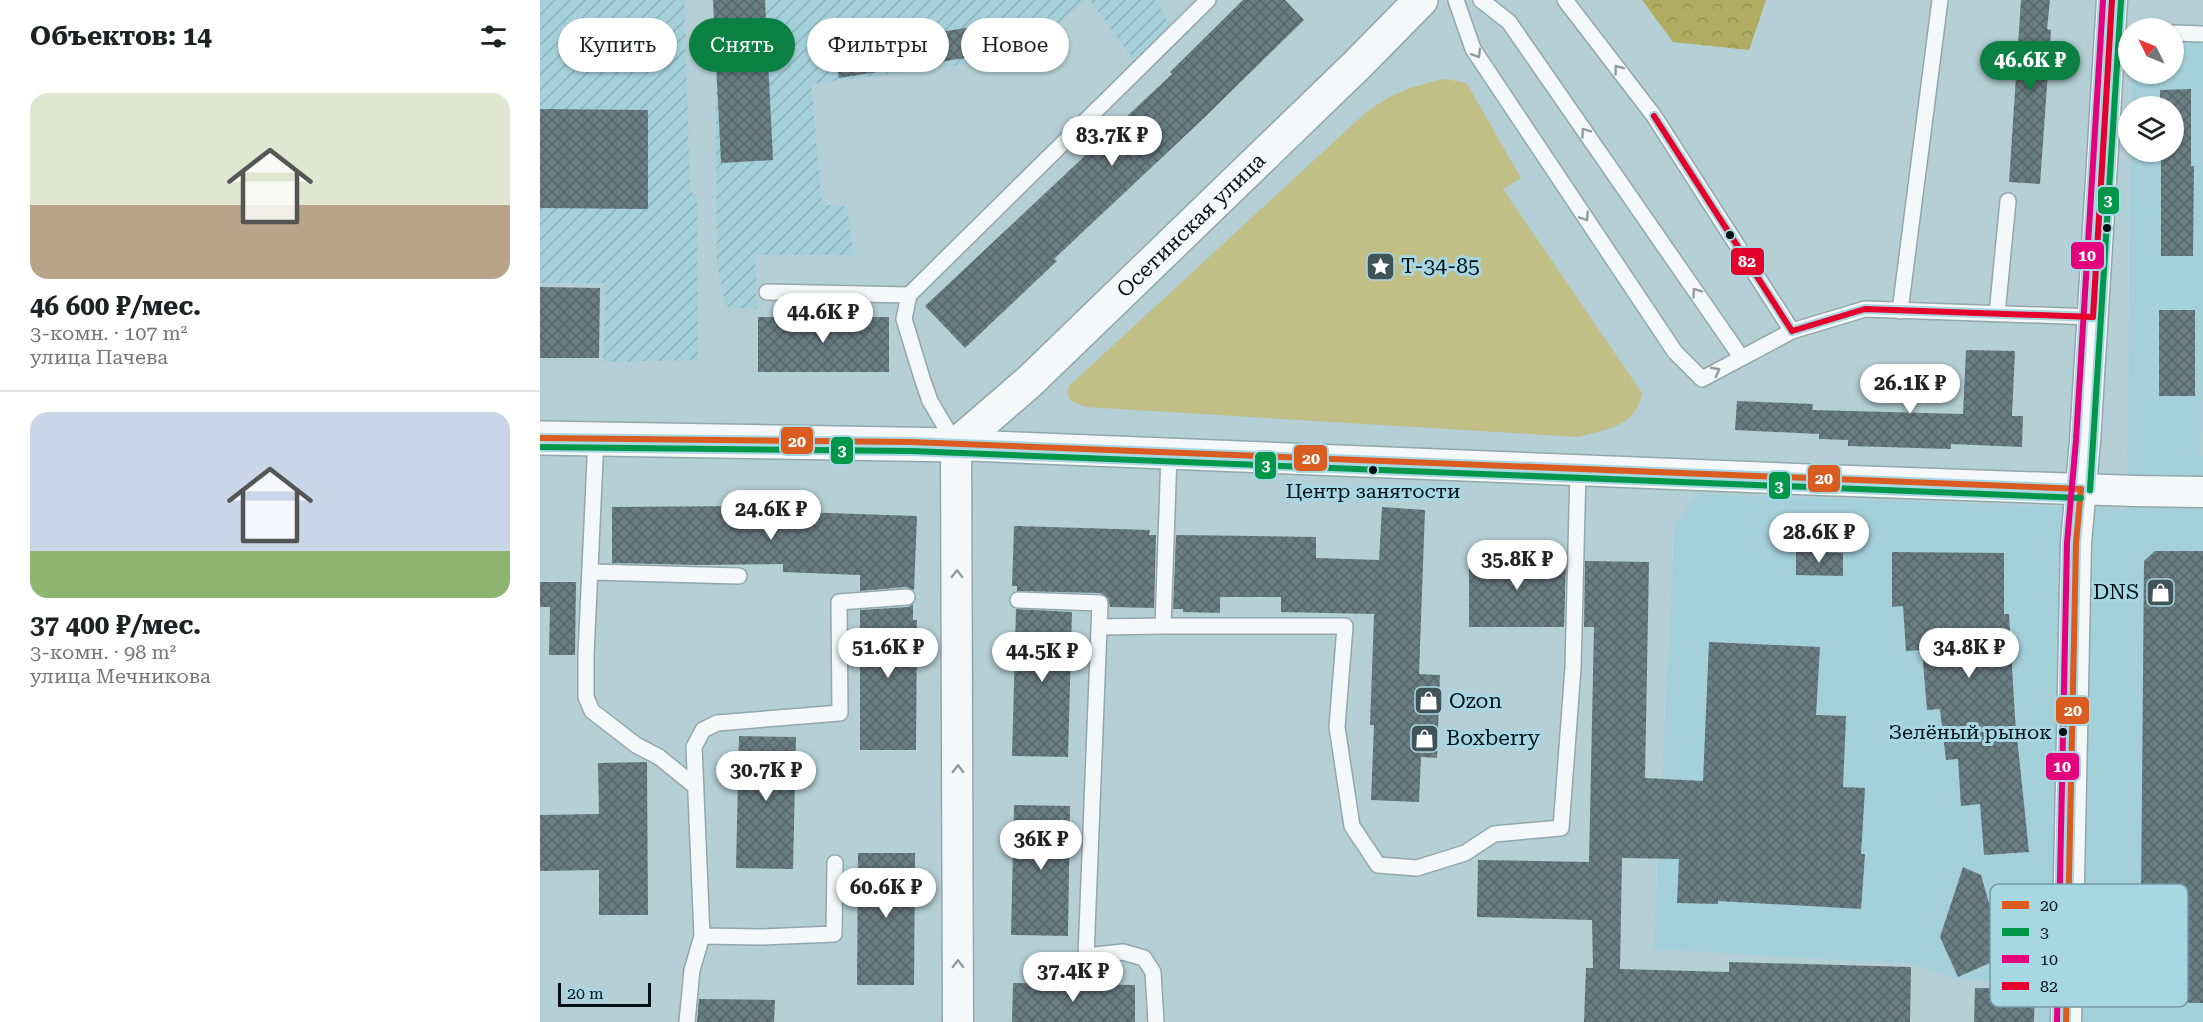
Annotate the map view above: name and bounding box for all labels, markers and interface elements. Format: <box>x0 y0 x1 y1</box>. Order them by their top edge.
chip: Купить <box>558 18 677 72</box>
chip: Снять <box>689 18 795 72</box>
chip: Фильтры <box>807 18 949 72</box>
chip: Новое <box>961 18 1069 72</box>
north arrow <box>2118 18 2184 84</box>
map controls <box>2118 18 2184 162</box>
icon: filters <box>477 20 510 53</box>
text: Объектов: 14 <box>30 21 212 51</box>
pin: 46.6K ₽ <box>1975 41 2085 92</box>
one-way arrow <box>1470 48 1482 58</box>
text: 46.6K ₽ <box>1994 48 2066 72</box>
one-way arrow <box>1614 65 1625 76</box>
button: layers <box>2118 96 2184 162</box>
pin: 83.7K ₽ <box>1057 116 1167 167</box>
text: 83.7K ₽ <box>1076 123 1148 147</box>
one-way arrow <box>1581 127 1592 138</box>
icon: home <box>216 132 324 240</box>
street label: Осетинская улица <box>1112 148 1271 302</box>
line badge: 3 <box>2097 186 2120 215</box>
text: 3 <box>2104 191 2113 210</box>
one-way arrow <box>1578 210 1589 221</box>
unlabelled marker <box>2101 222 2113 234</box>
unlabelled marker <box>1724 229 1736 241</box>
line badge: 10 <box>2070 241 2105 270</box>
text: 10 <box>2078 246 2096 265</box>
line badge: 82 <box>1730 247 1765 276</box>
place icon: Т-34-85 <box>1364 250 1396 282</box>
text: 82 <box>1738 252 1756 271</box>
place label: Т-34-85 <box>1401 254 1480 278</box>
one-way arrow <box>1692 288 1703 299</box>
text: 46 600 ₽/мес. <box>30 291 201 321</box>
pin: 44.6K ₽ <box>768 293 878 344</box>
text: 44.6K ₽ <box>787 300 859 324</box>
text: 3-комн. · 107 m² <box>30 321 187 345</box>
text: улица Пачева <box>30 345 168 369</box>
pin: 26.1K ₽ <box>1855 364 1965 415</box>
one-way arrow <box>1709 367 1720 378</box>
text: 26.1K ₽ <box>1874 371 1946 395</box>
line badge: 20 <box>780 426 814 455</box>
text: 20 <box>788 432 806 451</box>
line badge: 3 <box>830 436 854 465</box>
text: 3 <box>838 441 847 460</box>
line badge: 20 <box>1293 444 1328 472</box>
text: 20 <box>1302 449 1320 468</box>
icon: home <box>216 451 324 559</box>
line badge: 3 <box>1254 451 1277 480</box>
text: 3 <box>1262 456 1271 475</box>
marker: Центр занятости <box>1367 464 1379 476</box>
line badge: 20 <box>1807 464 1841 493</box>
text: 20 <box>1815 469 1833 488</box>
line badge: 3 <box>1768 471 1791 500</box>
text: 3 <box>1775 477 1784 496</box>
place label: Центр занятости <box>1286 479 1460 503</box>
pin: 24.6K ₽ <box>716 490 826 541</box>
text: 24.6K ₽ <box>735 497 807 521</box>
pin: 28.6K ₽ <box>1764 513 1874 564</box>
text: 28.6K ₽ <box>1783 520 1855 544</box>
pin: 35.8K ₽ <box>1462 540 1572 591</box>
text: 35.8K ₽ <box>1481 547 1553 571</box>
one-way arrow <box>951 569 963 578</box>
shop icon: DNS <box>2144 576 2176 608</box>
place label: DNS <box>2093 580 2139 604</box>
text: 37 400 ₽/мес. <box>30 610 201 640</box>
pin: 51.6K ₽ <box>833 628 943 679</box>
pin: 34.8K ₽ <box>1914 628 2024 679</box>
pin: 44.5K ₽ <box>987 632 1097 683</box>
text: 51.6K ₽ <box>852 635 924 659</box>
text: 34.8K ₽ <box>1933 635 2005 659</box>
text: 44.5K ₽ <box>1006 639 1078 663</box>
text: 3-комн. · 98 m² <box>30 640 176 664</box>
text: улица Мечникова <box>30 664 211 688</box>
shop icon: Ozon <box>1412 685 1444 717</box>
place label: Ozon <box>1449 689 1502 713</box>
line badge: 20 <box>2055 696 2090 725</box>
text: 20 <box>2064 701 2082 720</box>
place label: Зелёный рынок <box>1889 720 2052 744</box>
shop icon: Boxberry <box>1409 722 1441 754</box>
place label: Boxberry <box>1446 726 1541 750</box>
marker: Зелёный рынок <box>2057 726 2069 738</box>
pin: 30.7K ₽ <box>711 751 821 802</box>
line badge: 10 <box>2045 752 2080 781</box>
text: 10 <box>2053 757 2071 776</box>
text: 30.7K ₽ <box>730 758 802 782</box>
one-way arrow <box>952 764 964 773</box>
pin: 36K ₽ <box>999 820 1083 871</box>
text: 36K ₽ <box>1014 827 1068 851</box>
pin: 60.6K ₽ <box>831 868 941 919</box>
text: 60.6K ₽ <box>850 875 922 899</box>
legend <box>1990 884 2188 1007</box>
text: 20 <box>2040 896 2058 915</box>
text: 3 <box>2040 923 2049 942</box>
text: 10 <box>2040 950 2058 969</box>
pin: 37.4K ₽ <box>1018 952 1128 1003</box>
one-way arrow <box>952 959 964 968</box>
text: 37.4K ₽ <box>1037 959 1109 983</box>
text: 82 <box>2040 977 2058 996</box>
scale bar <box>558 980 651 1008</box>
text: 20 m <box>567 984 604 1003</box>

